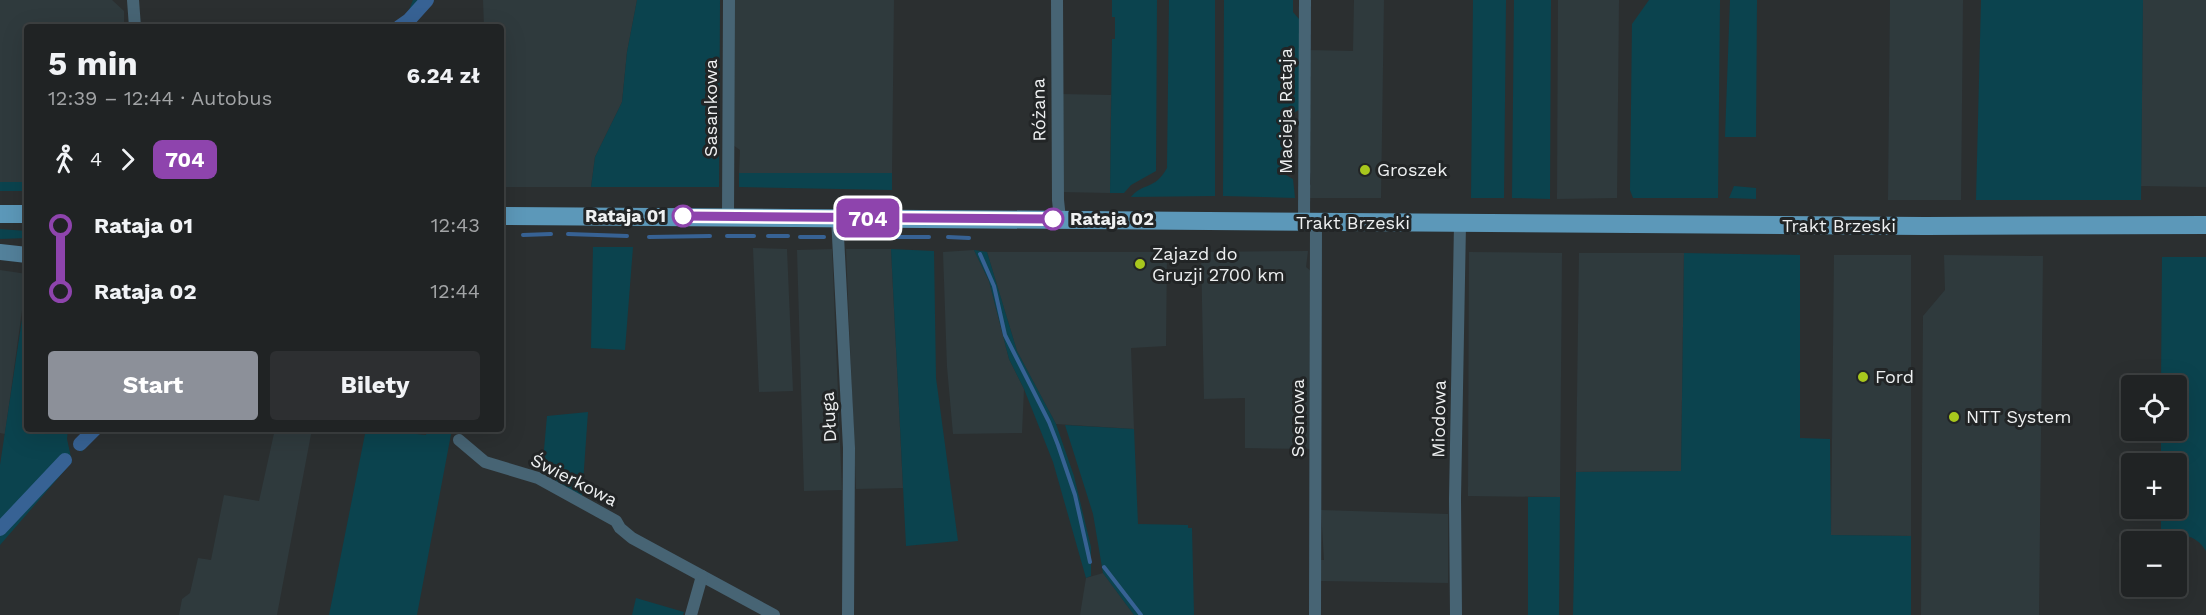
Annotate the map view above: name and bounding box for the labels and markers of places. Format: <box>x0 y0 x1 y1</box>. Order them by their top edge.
place label: Groszek <box>1377 159 1447 180</box>
marker: Groszek <box>1358 163 1372 177</box>
place label: Rataja 01 <box>585 205 666 226</box>
marker: Rataja 01 <box>672 205 694 227</box>
marker: Rataja 02 <box>1042 208 1064 230</box>
place label: Rataja 02 <box>1070 208 1154 229</box>
place label: Zajazd do Gruzji 2700 km <box>1152 243 1285 285</box>
marker: Zajazd do Gruzji 2700 km <box>1133 257 1147 271</box>
place label: Ford <box>1875 366 1914 387</box>
marker: Ford <box>1856 370 1870 384</box>
place label: NTT System <box>1966 406 2071 427</box>
marker: NTT System <box>1947 410 1961 424</box>

